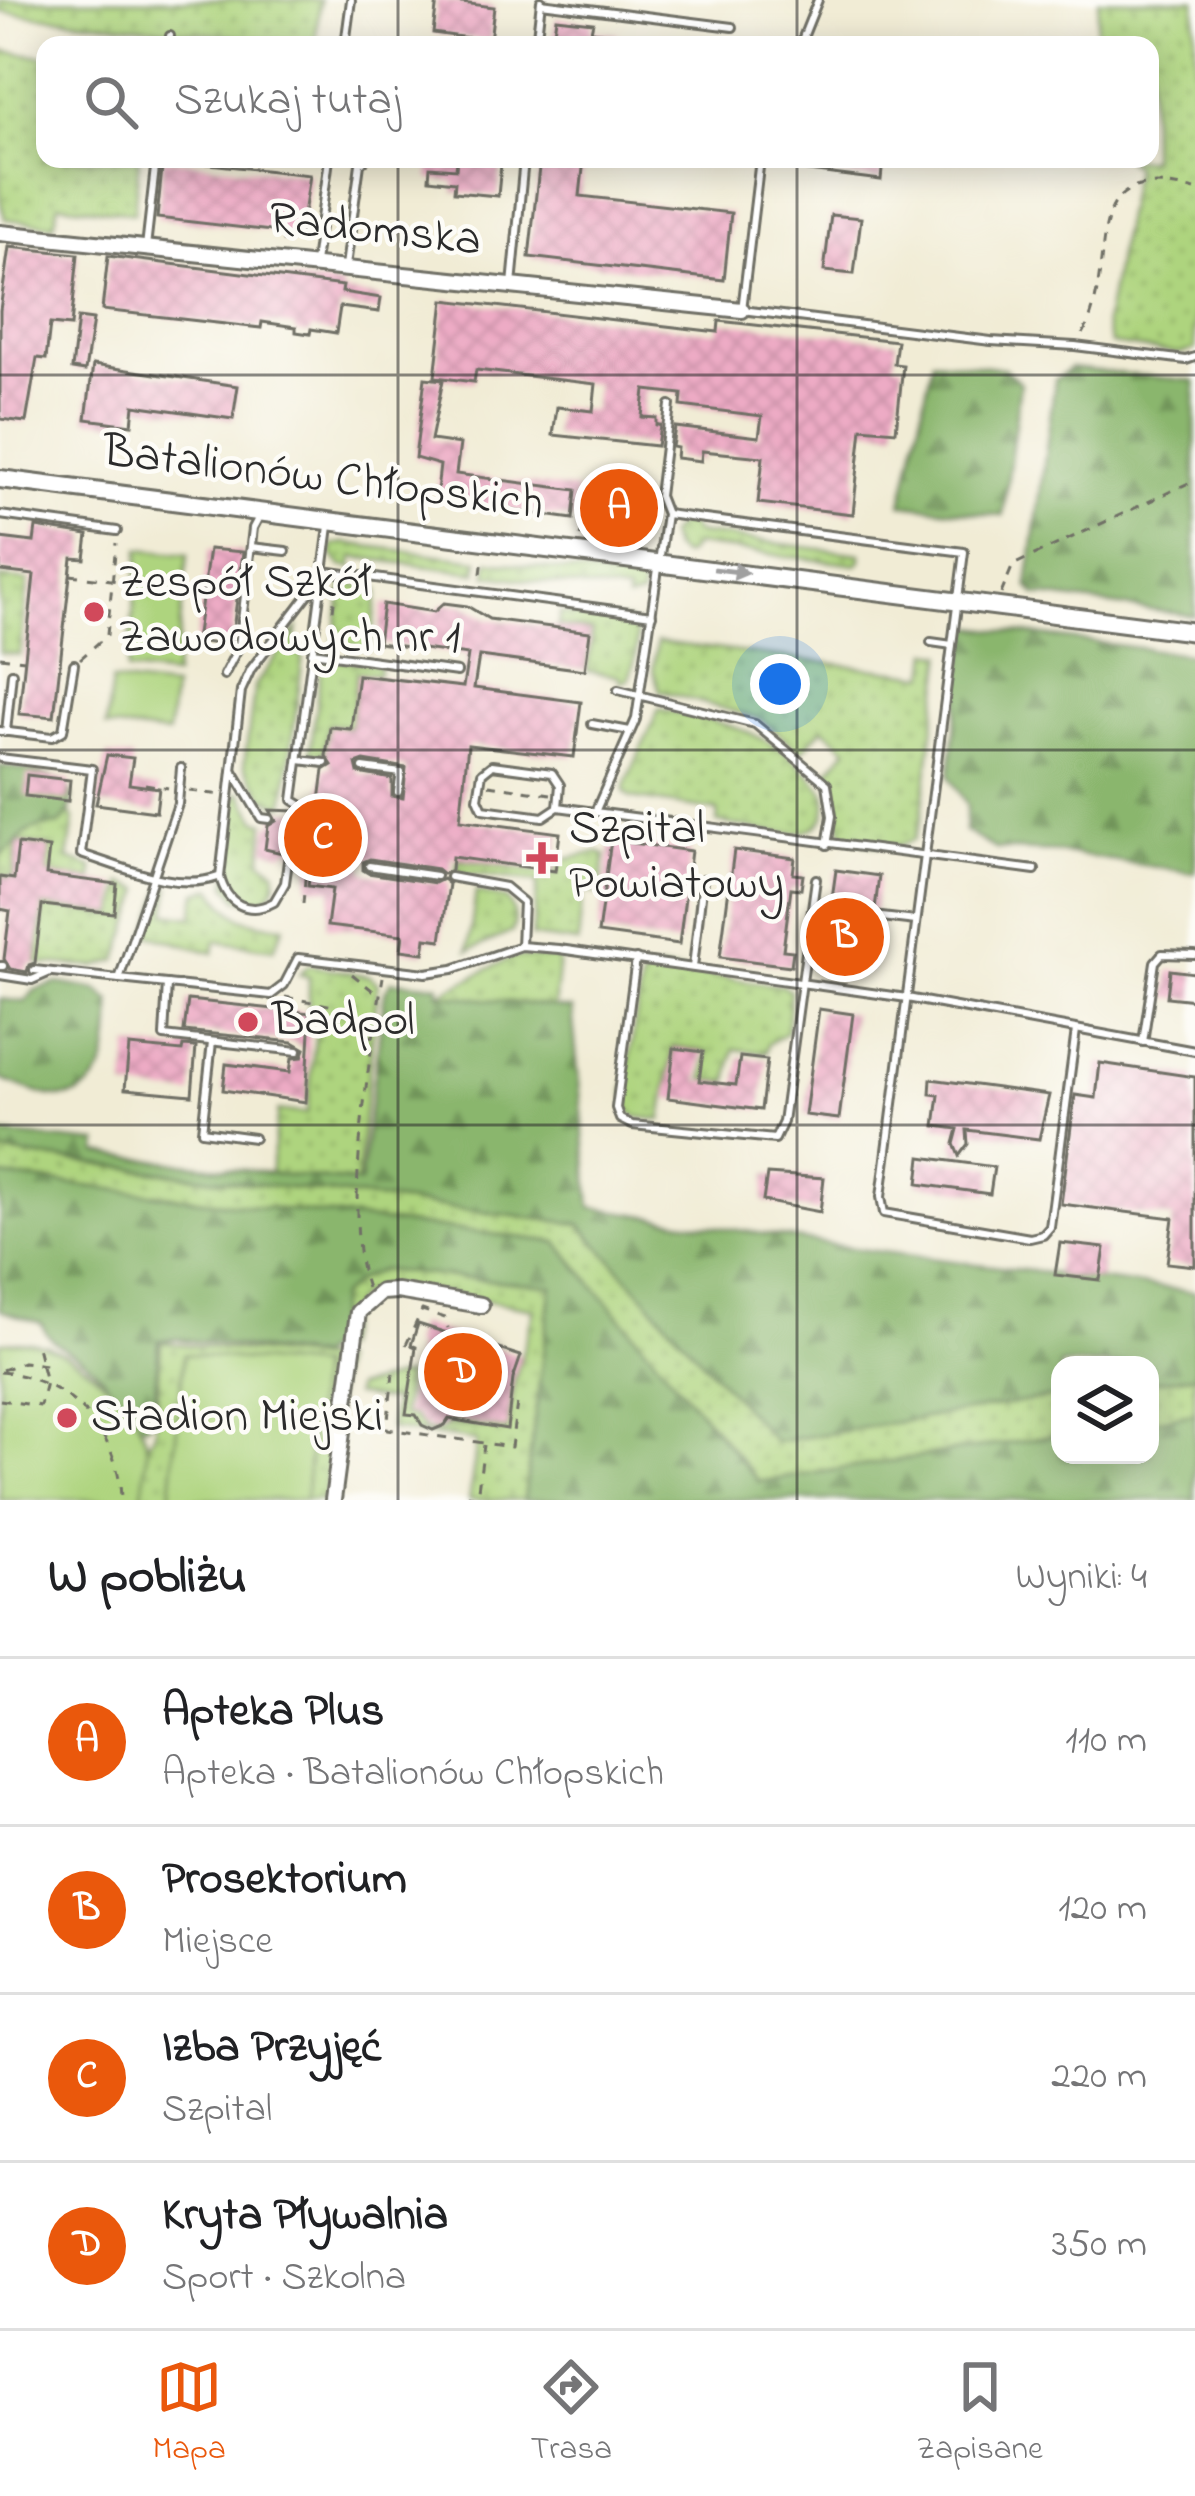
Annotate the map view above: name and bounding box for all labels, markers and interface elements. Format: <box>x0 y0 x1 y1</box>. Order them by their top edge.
search box <box>36 36 1159 168</box>
icon: search <box>78 69 144 135</box>
text: Szukaj tutaj <box>174 69 401 135</box>
street label: Radomska <box>265 185 485 277</box>
street label: Batalionów Chłopskich <box>98 417 547 541</box>
pin: A <box>580 463 658 553</box>
place label: Zespół Szkół Zawodowych nr 1 <box>118 549 461 674</box>
one-way arrow <box>713 561 750 580</box>
marker: Zespół Szkół Zawodowych nr 1 <box>81 599 107 625</box>
your location <box>750 654 810 714</box>
pin: C <box>284 793 362 883</box>
place label: Szpital Powiatowy <box>569 795 784 920</box>
marker: Szpital Powiatowy <box>526 842 558 874</box>
pin: B <box>806 892 884 982</box>
place label: Badpol <box>271 987 415 1057</box>
marker: Badpol <box>235 1009 261 1035</box>
pin: D <box>424 1327 502 1417</box>
map controls <box>1051 1356 1159 1464</box>
button: layers <box>1051 1356 1159 1464</box>
place label: Stadion Miejski <box>91 1383 383 1453</box>
marker: Stadion Miejski <box>54 1405 80 1431</box>
text: W pobliżu <box>48 1541 247 1616</box>
text: Wyniki: 4 <box>1016 1550 1147 1607</box>
text: Apteka Plus <box>162 1680 384 1746</box>
text: A <box>75 1713 99 1770</box>
text: 110 m <box>1065 1713 1147 1770</box>
text: Apteka · Batalionów Chłopskich <box>162 1746 664 1803</box>
text: Prosektorium <box>162 1848 407 1914</box>
text: B <box>74 1881 100 1938</box>
text: 120 m <box>1058 1881 1147 1938</box>
text: Miejsce <box>162 1914 273 1971</box>
text: Izba Przyjęć <box>162 2016 381 2082</box>
text: C <box>76 2049 98 2106</box>
text: 220 m <box>1051 2049 1147 2106</box>
text: Szpital <box>162 2082 272 2139</box>
text: Kryta Pływalnia <box>162 2184 448 2250</box>
text: D <box>73 2217 101 2274</box>
text: 350 m <box>1052 2217 1147 2274</box>
text: Sport · Szkolna <box>162 2250 406 2307</box>
tab: Mapa <box>152 2354 226 2474</box>
tab: Trasa <box>530 2354 612 2474</box>
tab: Zapisane <box>917 2354 1043 2474</box>

